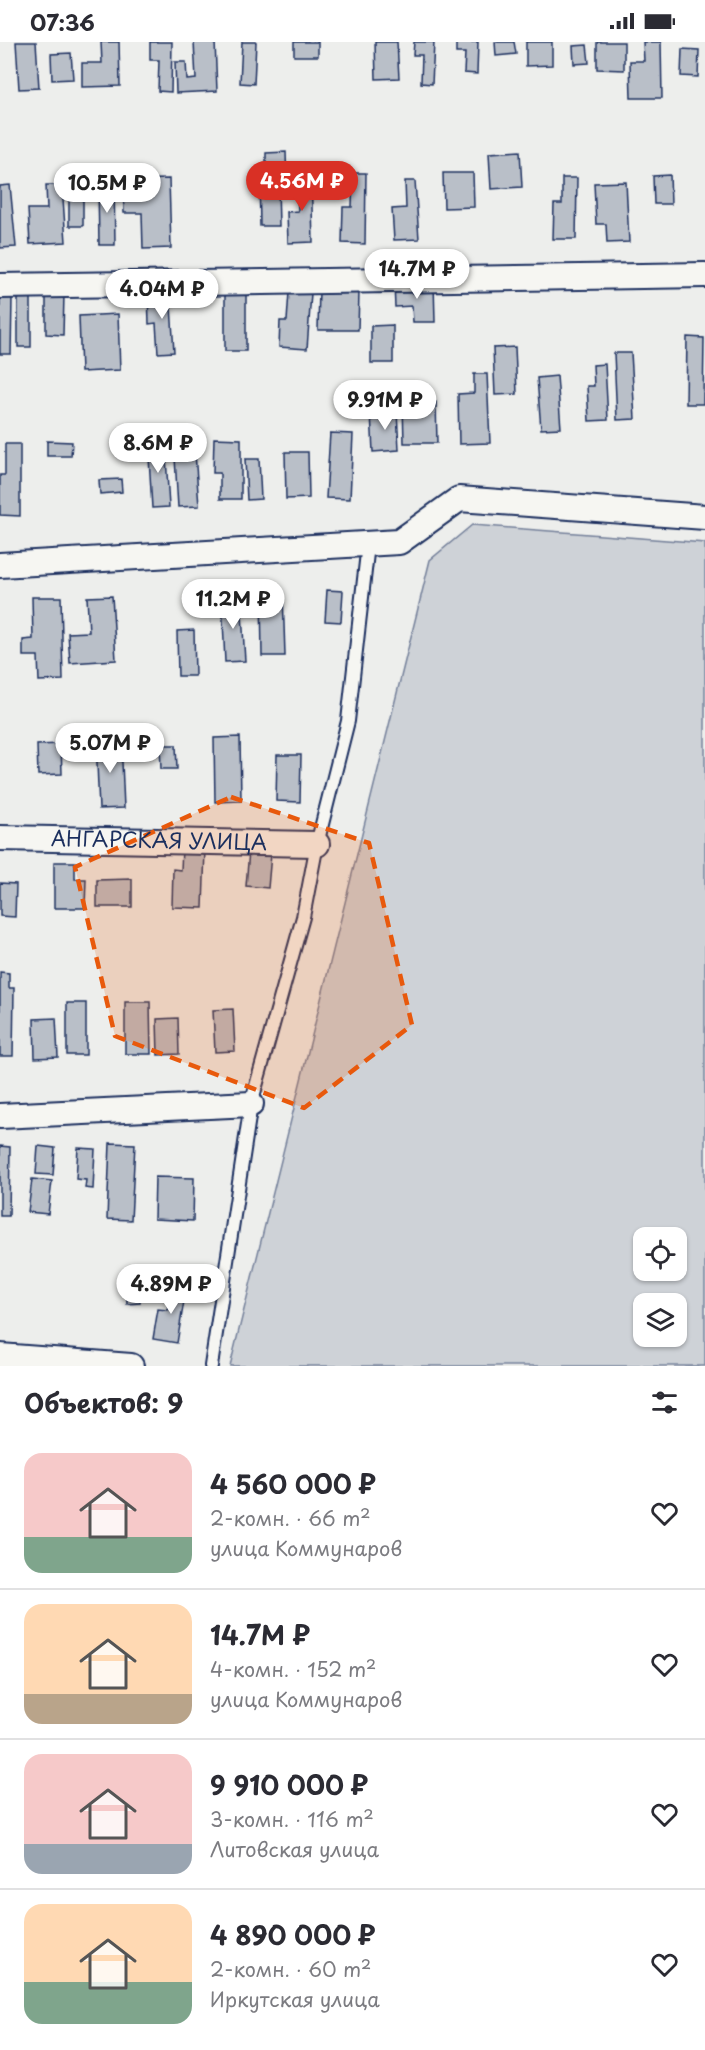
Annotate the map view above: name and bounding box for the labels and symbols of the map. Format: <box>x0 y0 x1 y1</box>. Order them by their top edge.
pin: 4.56M ₽ <box>247 161 357 212</box>
pin: 10.5M ₽ <box>52 163 162 214</box>
pin: 14.7M ₽ <box>362 249 472 300</box>
pin: 4.04M ₽ <box>107 269 217 320</box>
pin: 9.91M ₽ <box>330 380 440 431</box>
pin: 8.6M ₽ <box>109 423 207 474</box>
pin: 11.2M ₽ <box>178 579 288 630</box>
pin: 5.07M ₽ <box>55 723 165 774</box>
street label: АНГАРСКАЯ УЛИЦА <box>51 821 267 857</box>
pin: 4.89M ₽ <box>116 1264 226 1315</box>

